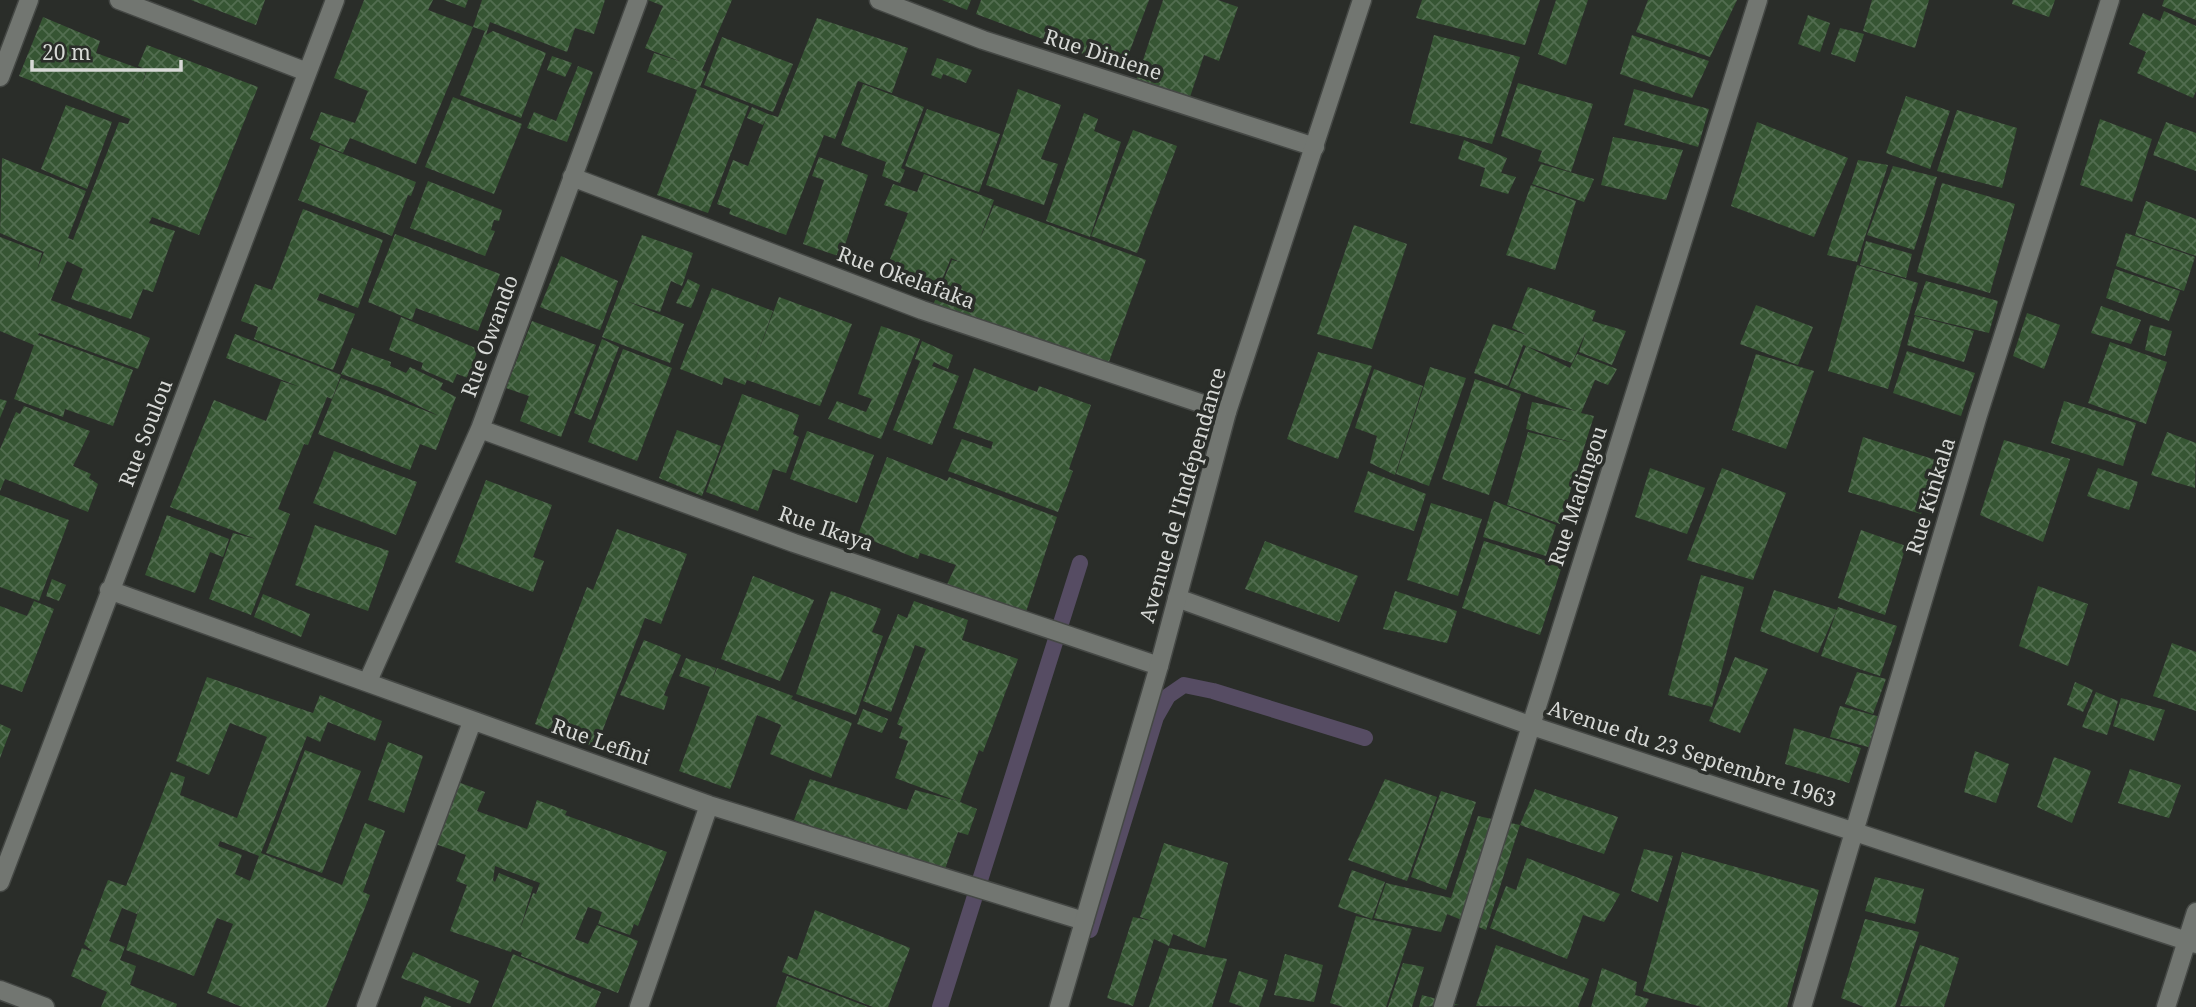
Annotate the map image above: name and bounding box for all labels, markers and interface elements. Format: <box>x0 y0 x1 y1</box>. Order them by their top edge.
street label: Rue Diniene <box>1041 22 1166 86</box>
scale bar <box>32 28 180 72</box>
text: 20 m <box>42 38 91 66</box>
street label: Rue Okelafaka <box>834 239 979 315</box>
street label: Rue Owando <box>454 271 524 401</box>
street label: Avenue de l'Indépendance <box>1132 364 1232 626</box>
street label: Rue Soulou <box>112 375 178 490</box>
street label: Rue Madingou <box>1541 422 1613 569</box>
street label: Rue Kinkala <box>1899 434 1961 558</box>
street label: Rue Ikaya <box>775 499 878 557</box>
street label: Avenue du 23 Septembre 1963 <box>1545 693 1840 813</box>
street label: Rue Lefini <box>548 711 655 771</box>

